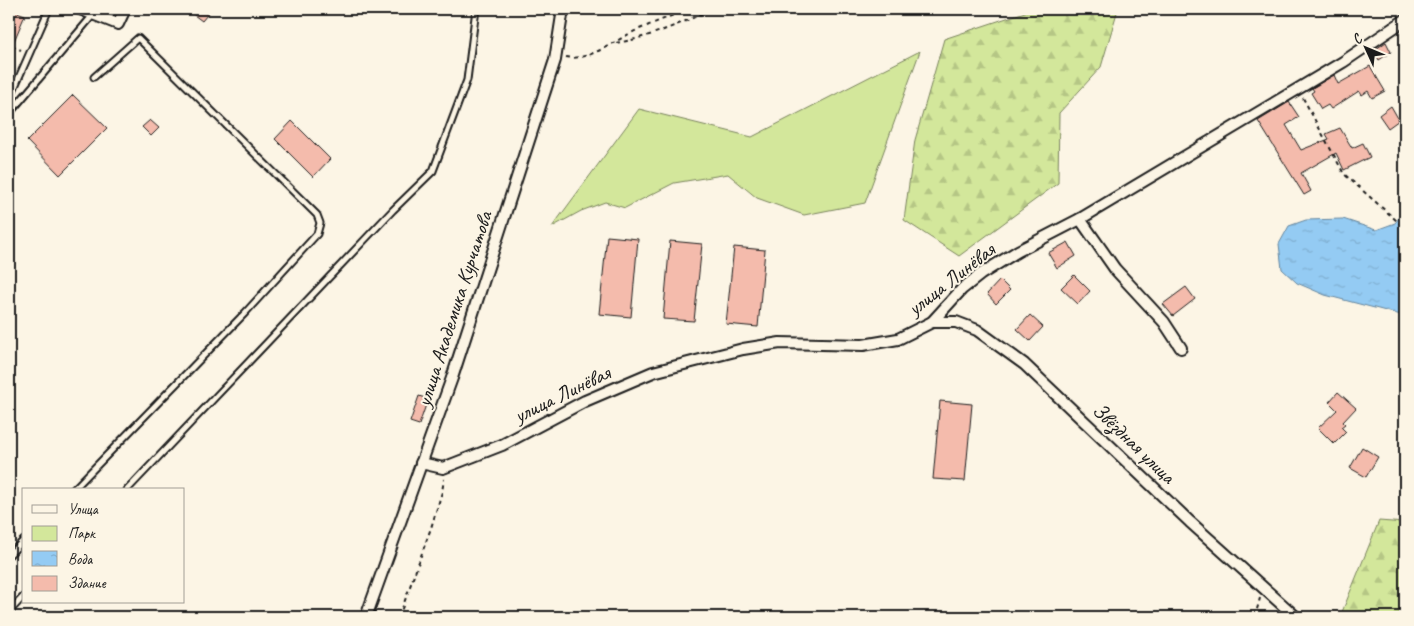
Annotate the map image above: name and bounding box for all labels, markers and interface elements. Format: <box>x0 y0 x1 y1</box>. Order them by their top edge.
north arrow <box>1342 22 1392 72</box>
text: С <box>1349 29 1367 48</box>
street label: улица Академика Курчатова <box>410 207 498 412</box>
street label: улица Линёвая <box>901 236 1001 322</box>
street label: улица Линёвая <box>508 359 616 429</box>
street label: Звёздная улица <box>1086 397 1182 491</box>
legend <box>22 488 185 604</box>
text: Улица <box>68 500 99 519</box>
text: Парк <box>68 524 96 543</box>
text: Вода <box>68 550 93 569</box>
text: Здание <box>68 574 107 593</box>

